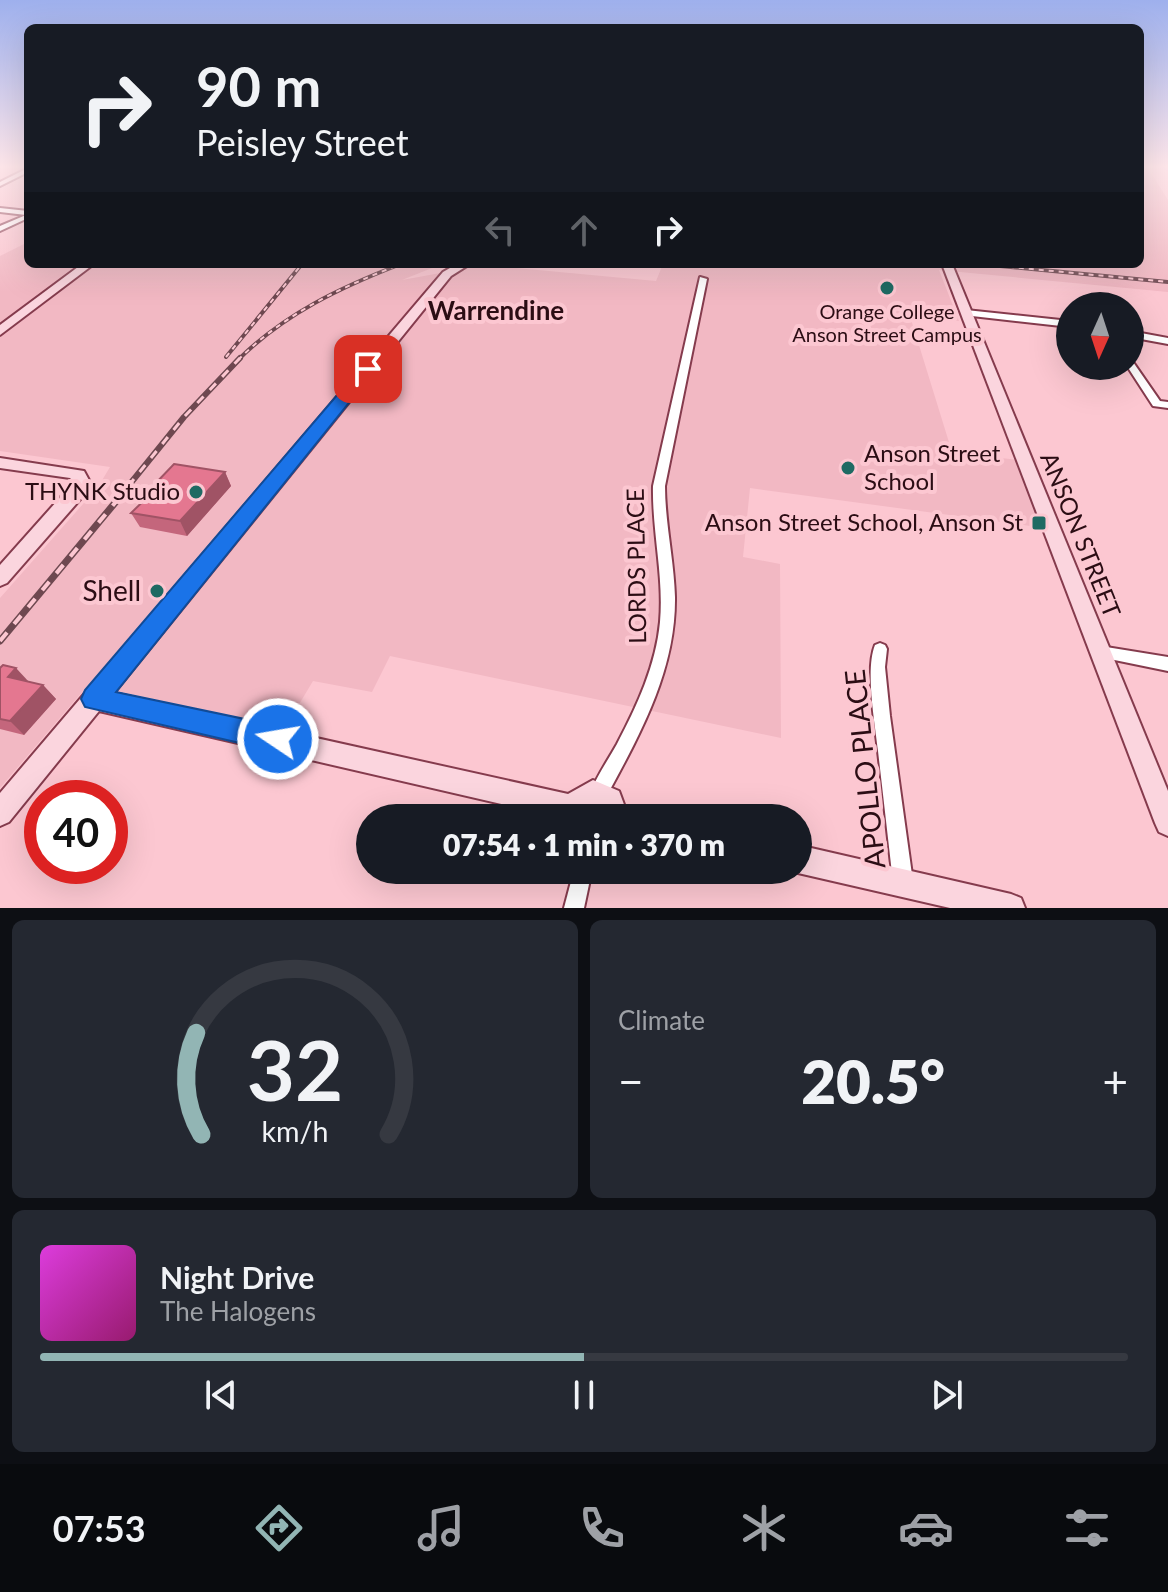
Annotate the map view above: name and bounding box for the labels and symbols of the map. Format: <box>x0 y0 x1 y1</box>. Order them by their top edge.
marker: Orange College Anson Street Campus <box>878 279 896 297</box>
north arrow <box>1056 292 1144 380</box>
district label: Warrendine <box>428 294 564 326</box>
place label: Orange College Anson Street Campus <box>792 299 982 346</box>
pin <box>334 335 402 403</box>
place label: Anson Street School <box>864 438 1001 495</box>
street label: ANSON STREET <box>1035 448 1128 621</box>
marker: Anson Street School <box>839 459 857 477</box>
place label: THYNK Studio <box>25 476 180 505</box>
marker: THYNK Studio <box>187 483 205 501</box>
street label: LORDS PLACE <box>620 488 651 644</box>
place label: Anson Street School, Anson St <box>705 507 1023 536</box>
marker: Anson Street School, Anson St <box>1030 514 1048 532</box>
place label: Shell <box>82 573 141 607</box>
marker: Shell <box>148 582 166 600</box>
street label: APOLLO PLACE <box>837 668 891 870</box>
position arrow <box>236 697 320 781</box>
speed limit sign: 40 <box>24 780 128 884</box>

